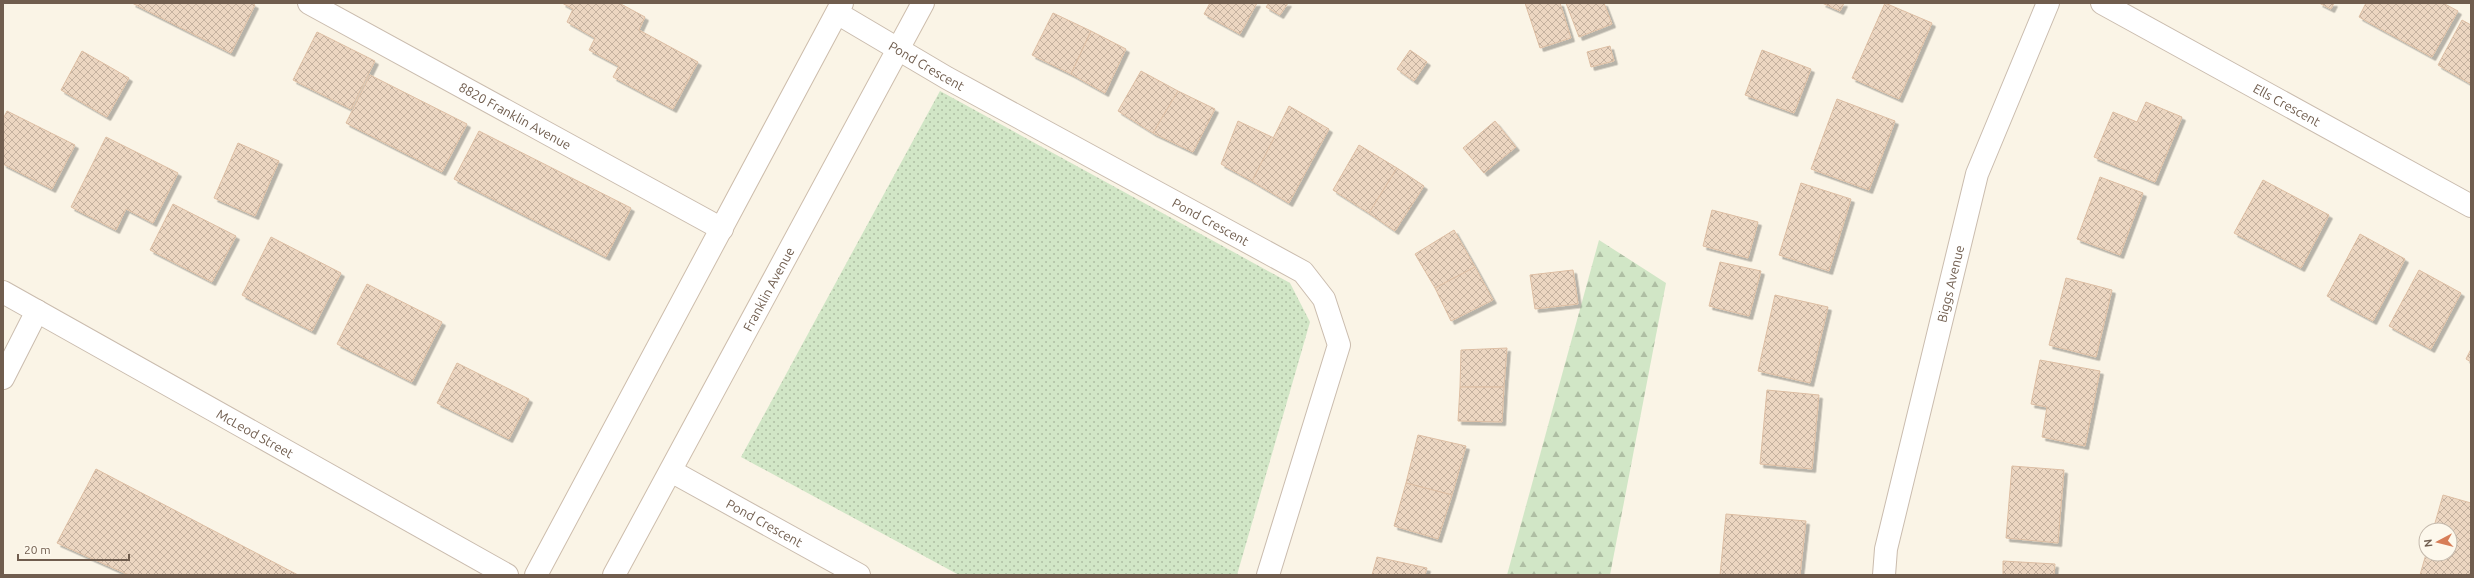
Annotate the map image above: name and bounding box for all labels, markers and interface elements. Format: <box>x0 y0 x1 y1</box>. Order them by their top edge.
street label: Pond Crescent <box>886 38 967 93</box>
street label: 8820 Franklin Avenue <box>457 80 574 152</box>
street label: Ells Crescent <box>2251 81 2323 129</box>
street label: Pond Crescent <box>1170 195 1251 248</box>
street label: Biggs Avenue <box>1934 244 1966 324</box>
street label: Franklin Avenue <box>740 245 797 333</box>
street label: McLeod Street <box>214 406 296 461</box>
street label: Pond Crescent <box>724 496 805 549</box>
north arrow <box>2418 522 2458 562</box>
scale bar <box>18 536 129 562</box>
text: N <box>2422 538 2435 548</box>
text: 20 m <box>24 543 51 556</box>

